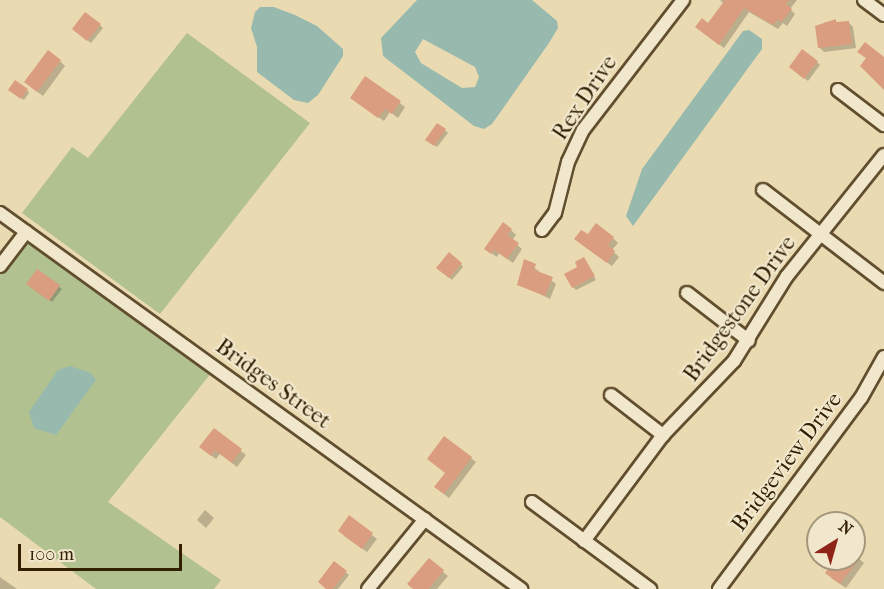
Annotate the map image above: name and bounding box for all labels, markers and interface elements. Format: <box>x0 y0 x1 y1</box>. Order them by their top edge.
street label: Rex Drive <box>547 51 623 145</box>
street label: Bridgestone Drive <box>678 231 802 387</box>
street label: Bridges Street <box>210 333 336 435</box>
street label: Bridgeview Drive <box>726 387 848 537</box>
north arrow <box>806 511 866 571</box>
text: N <box>835 517 856 539</box>
scale bar <box>21 532 184 570</box>
text: 100 m <box>29 544 74 565</box>

